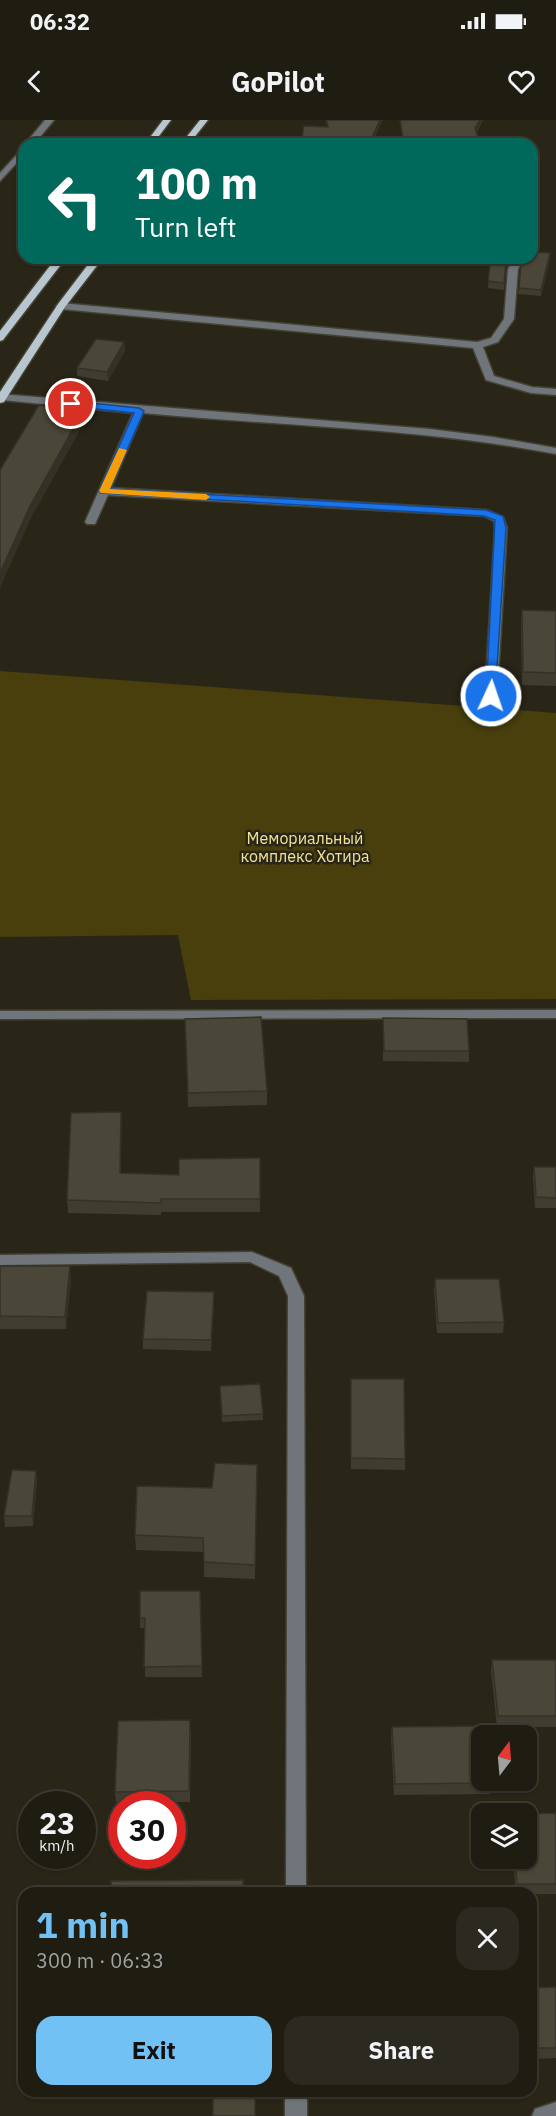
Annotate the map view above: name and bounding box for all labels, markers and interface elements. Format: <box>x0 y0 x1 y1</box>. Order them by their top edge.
text: 06:32 <box>30 7 90 36</box>
text: GoPilot <box>231 64 325 99</box>
icon: back <box>18 65 51 98</box>
icon: heart <box>505 65 538 98</box>
text: 100 m <box>135 156 258 211</box>
icon: left <box>36 162 114 240</box>
text: Turn left <box>135 209 236 244</box>
pin <box>45 378 96 429</box>
icon: arrive <box>54 387 87 420</box>
position arrow <box>459 664 523 728</box>
park label: Мемориальный комплекс Хотира <box>240 828 370 866</box>
north arrow <box>471 1725 537 1791</box>
map controls <box>471 1725 537 1869</box>
speed limit sign: 30 <box>108 1791 186 1869</box>
text: 23 <box>39 1803 75 1842</box>
button: layers <box>471 1803 537 1869</box>
text: km/h <box>39 1836 75 1855</box>
text: 1 min <box>36 1901 130 1948</box>
button: close <box>456 1907 519 1970</box>
text: 300 m · 06:33 <box>36 1947 164 1974</box>
button: Exit <box>36 2016 272 2085</box>
button: Share <box>284 2016 519 2085</box>

